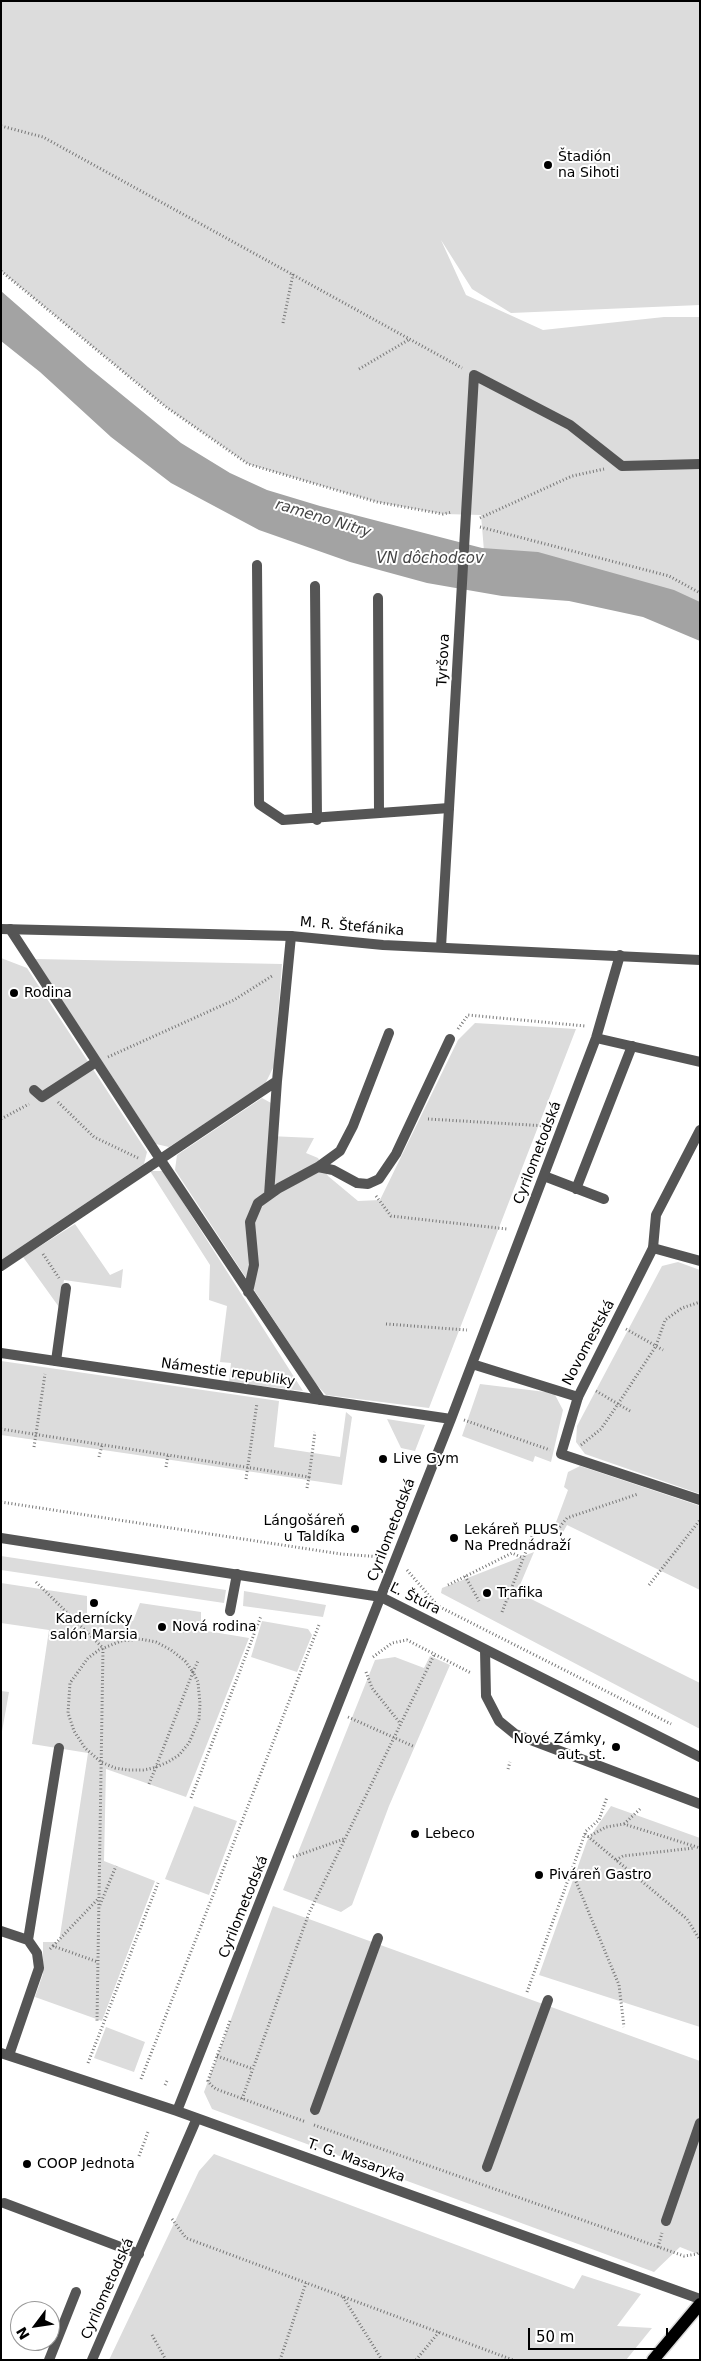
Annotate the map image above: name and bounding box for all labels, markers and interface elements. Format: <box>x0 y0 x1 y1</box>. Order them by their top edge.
place label: Štadión na Sihoti <box>558 149 619 182</box>
marker: Štadión na Sihoti <box>542 159 554 171</box>
water label: rameno Nitry <box>273 496 373 542</box>
water label: VN dôchodcov <box>376 550 484 568</box>
street label: Tyršova <box>434 633 454 687</box>
street label: M. R. Štefánika <box>299 914 405 940</box>
place label: Rodina <box>24 985 72 1001</box>
marker: Rodina <box>8 987 20 999</box>
street label: Cyrilometodská <box>511 1099 565 1207</box>
street label: Novomestská <box>559 1297 619 1389</box>
street label: Námestie republiky <box>160 1355 296 1391</box>
place label: Live Gym <box>393 1451 459 1467</box>
marker: Live Gym <box>377 1453 389 1465</box>
street label: Cyrilometodská <box>365 1476 419 1584</box>
place label: Lángošáreň u Taldíka <box>263 1513 345 1545</box>
place label: Lekáreň PLUS, Na Prednádraží <box>464 1522 571 1554</box>
marker: Lángošáreň u Taldíka <box>349 1523 361 1535</box>
marker: Lekáreň PLUS, Na Prednádraží <box>448 1532 460 1544</box>
street label: Ľ. Štúra <box>387 1580 443 1618</box>
place label: Trafika <box>497 1585 543 1601</box>
marker: Trafika <box>481 1587 493 1599</box>
marker: Kadernícky salón Marsia <box>88 1597 100 1609</box>
place label: Kadernícky salón Marsia <box>50 1611 138 1644</box>
place label: Nová rodina <box>172 1619 257 1635</box>
marker: Nová rodina <box>156 1621 168 1633</box>
place label: Nové Zámky, aut. st. <box>513 1731 606 1764</box>
marker: Nové Zámky, aut. st. <box>610 1741 622 1753</box>
place label: Lebeco <box>425 1826 475 1842</box>
marker: Lebeco <box>409 1828 421 1840</box>
street label: Cyrilometodská <box>216 1853 272 1961</box>
place label: Piváreň Gastro <box>549 1867 651 1883</box>
marker: Piváreň Gastro <box>533 1869 545 1881</box>
street label: T. G. Masaryka <box>305 2136 407 2186</box>
place label: COOP Jednota <box>37 2156 135 2172</box>
marker: COOP Jednota <box>21 2158 33 2170</box>
street label: Cyrilometodská <box>78 2236 138 2342</box>
north arrow <box>10 2301 60 2351</box>
scale bar <box>531 2318 671 2350</box>
text: N <box>13 2324 33 2342</box>
text: 50 m <box>536 2328 574 2346</box>

